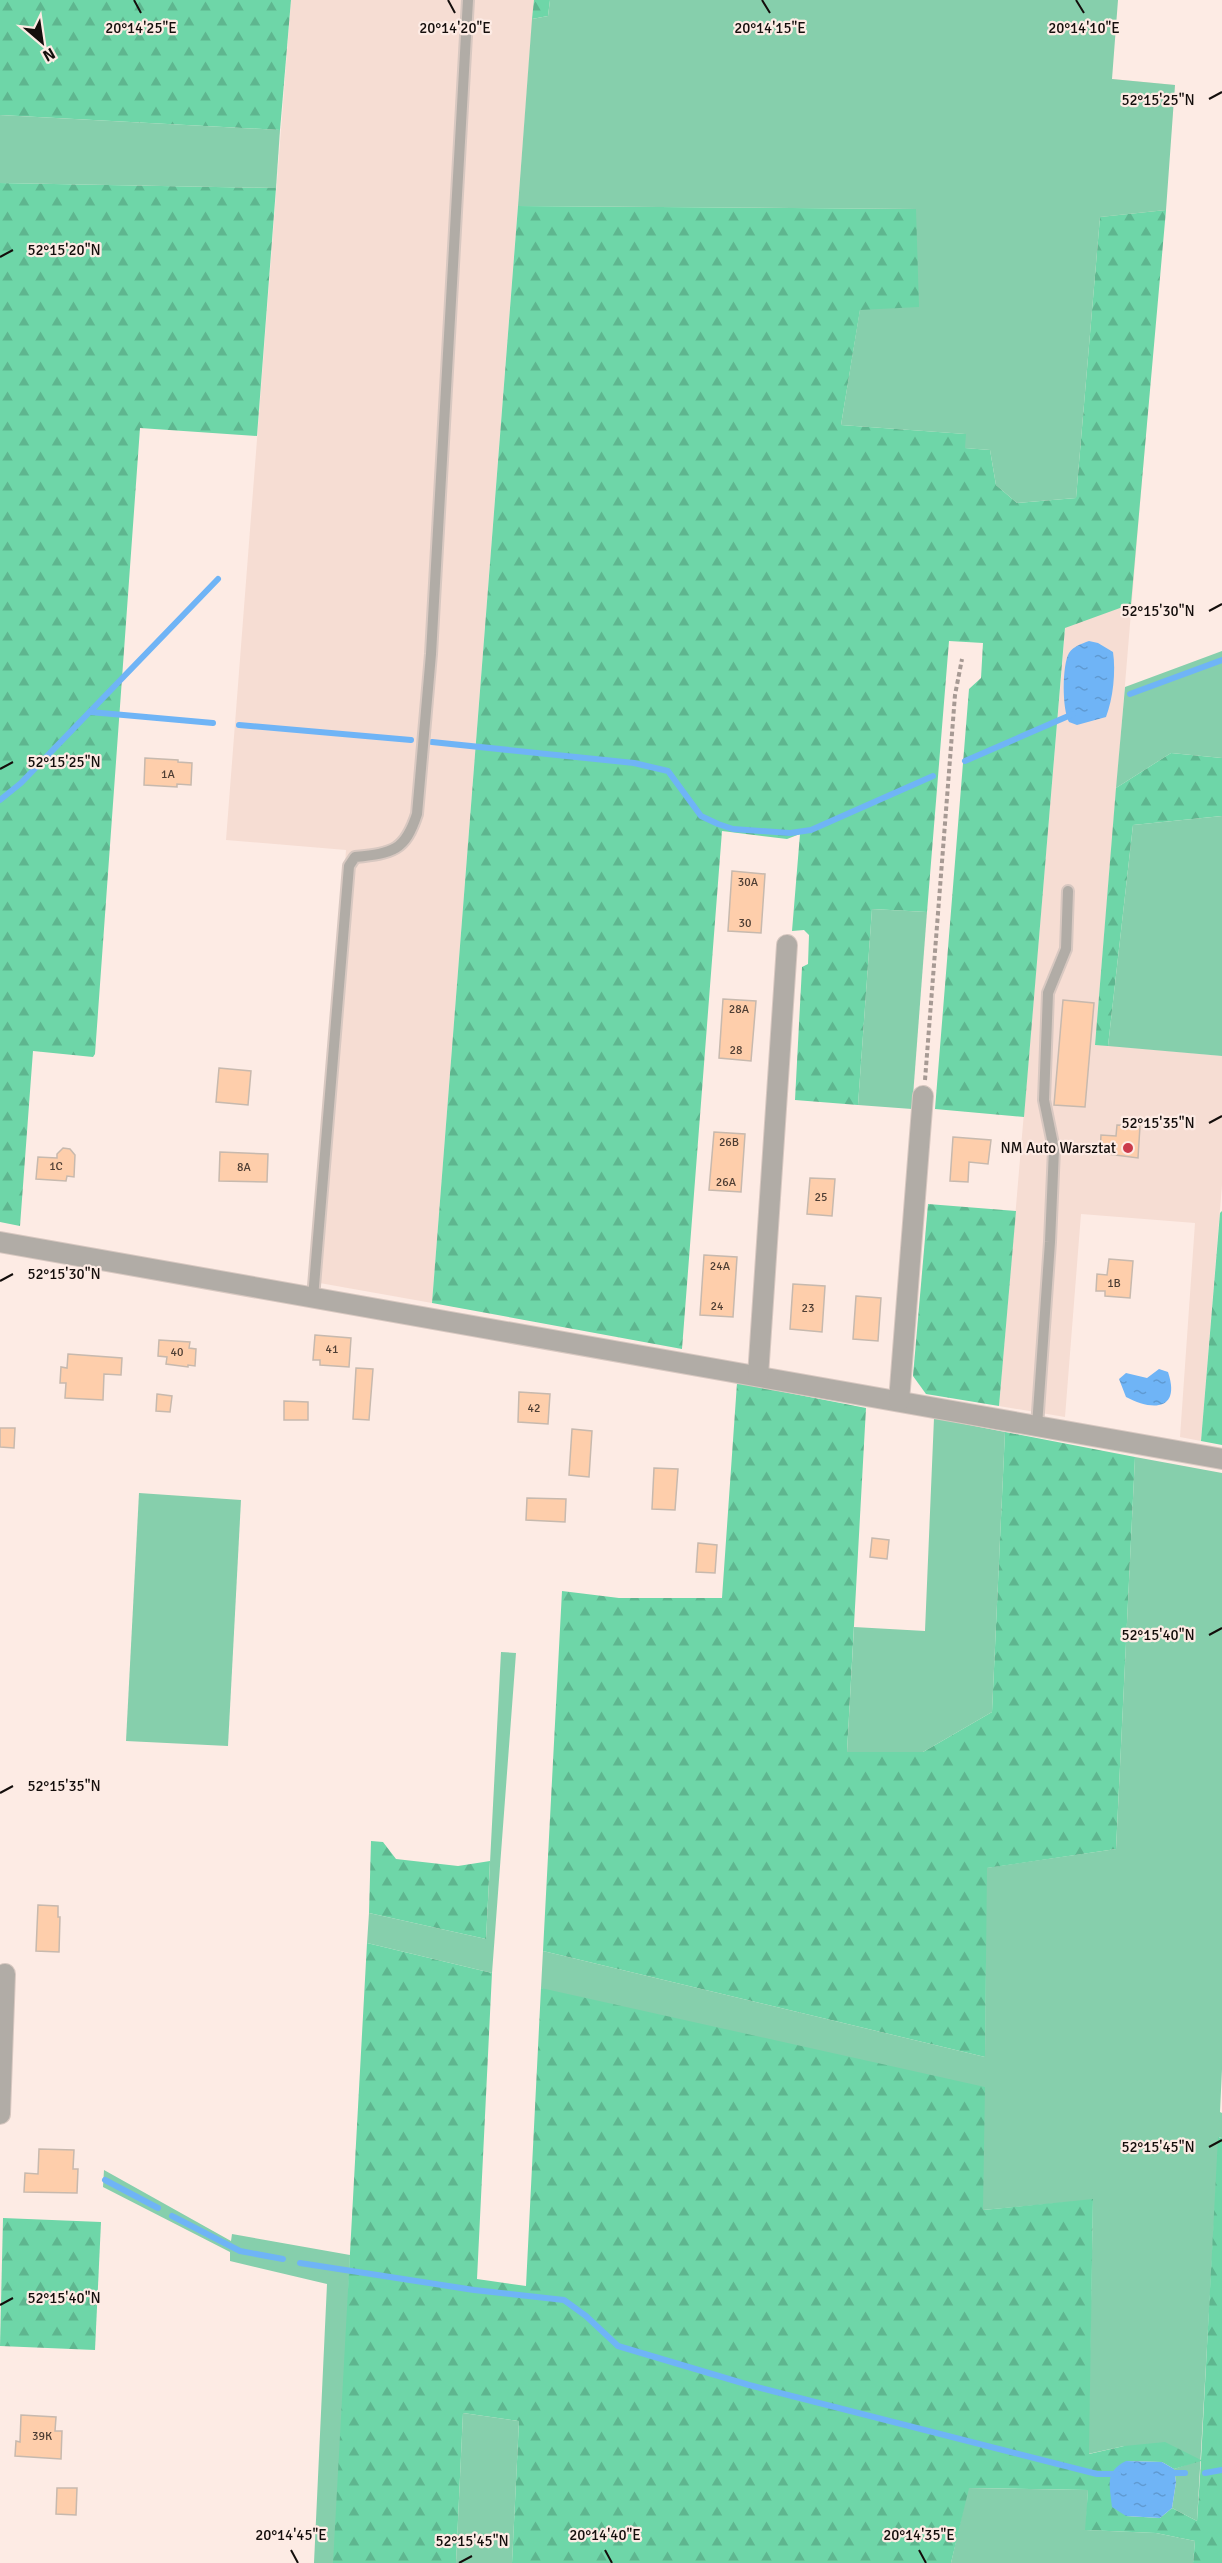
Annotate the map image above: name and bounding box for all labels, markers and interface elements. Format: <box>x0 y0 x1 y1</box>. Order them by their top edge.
north arrow <box>12 12 72 72</box>
text: 20°14'25"E <box>105 19 177 37</box>
text: 20°14'20"E <box>419 19 491 37</box>
text: 20°14'15"E <box>734 19 806 37</box>
text: 20°14'10"E <box>1048 19 1120 37</box>
text: N <box>39 43 59 66</box>
text: 52°15'25"N <box>1121 91 1195 109</box>
text: 52°15'20"N <box>27 241 101 259</box>
text: 52°15'30"N <box>1121 602 1195 620</box>
text: 52°15'25"N <box>27 753 101 771</box>
house number: 1A <box>161 767 176 782</box>
house number: 30A <box>738 875 759 890</box>
house number: 30 <box>739 916 751 931</box>
house number: 28A <box>729 1002 750 1017</box>
house number: 28 <box>730 1043 742 1058</box>
text: 52°15'35"N <box>1121 1114 1195 1132</box>
house number: 26B <box>719 1135 739 1150</box>
place label: NM Auto Warsztat <box>1000 1139 1116 1157</box>
marker: NM Auto Warsztat <box>1121 1141 1135 1155</box>
house number: 1C <box>49 1159 63 1174</box>
house number: 8A <box>237 1160 252 1175</box>
house number: 26A <box>716 1175 737 1190</box>
house number: 25 <box>815 1190 827 1205</box>
house number: 24A <box>710 1259 731 1274</box>
text: 52°15'30"N <box>27 1265 101 1283</box>
house number: 1B <box>1107 1276 1121 1291</box>
house number: 24 <box>711 1299 724 1314</box>
house number: 23 <box>802 1301 814 1316</box>
house number: 41 <box>326 1342 338 1357</box>
house number: 40 <box>171 1345 183 1360</box>
house number: 42 <box>528 1401 540 1416</box>
text: 52°15'40"N <box>1121 1626 1195 1644</box>
text: 52°15'35"N <box>27 1777 101 1795</box>
text: 52°15'45"N <box>1121 2138 1195 2156</box>
text: 52°15'40"N <box>27 2289 101 2307</box>
house number: 39K <box>32 2429 52 2444</box>
text: 20°14'45"E <box>255 2526 327 2544</box>
text: 20°14'40"E <box>569 2526 641 2544</box>
text: 20°14'35"E <box>883 2526 955 2544</box>
text: 52°15'45"N <box>435 2532 509 2550</box>

